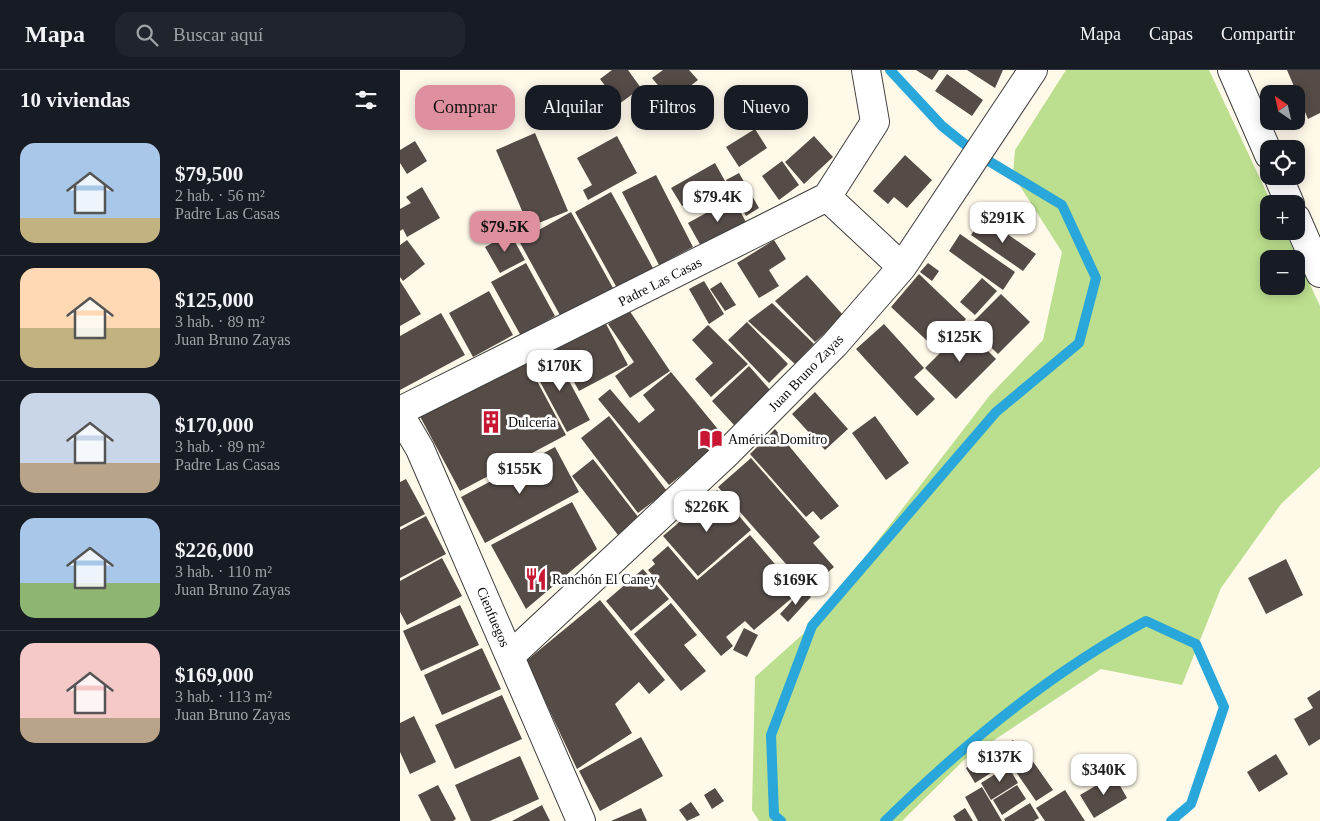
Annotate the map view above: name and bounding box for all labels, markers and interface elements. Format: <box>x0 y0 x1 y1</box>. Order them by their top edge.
search box <box>115 12 465 57</box>
text: Mapa <box>25 21 85 47</box>
icon: search <box>133 21 161 49</box>
text: Buscar aquí <box>173 24 263 45</box>
text: Mapa <box>1080 24 1121 44</box>
text: Capas <box>1149 24 1193 44</box>
text: Compartir <box>1221 24 1295 44</box>
chip: Comprar <box>415 85 515 130</box>
chip: Alquilar <box>525 85 621 130</box>
chip: Filtros <box>631 85 714 130</box>
chip: Nuevo <box>724 85 808 130</box>
north arrow <box>1260 85 1305 130</box>
map controls <box>1260 85 1305 295</box>
icon: filters <box>352 86 380 114</box>
text: 10 viviendas <box>20 88 130 112</box>
button: locate <box>1260 140 1305 185</box>
text: $79,500 <box>175 162 243 186</box>
icon: home <box>60 163 120 223</box>
pin: $79.4K <box>677 180 759 223</box>
text: 2 hab. · 56 m² <box>175 187 265 204</box>
text: $79.4K <box>694 188 742 205</box>
button: + <box>1260 195 1305 240</box>
pin: $291K <box>968 202 1038 244</box>
text: Padre Las Casas <box>175 205 280 222</box>
text: $291K <box>981 209 1025 226</box>
pin: $79.5K <box>464 210 546 253</box>
text: $79.5K <box>481 218 529 235</box>
button: − <box>1260 250 1305 295</box>
street label: Padre Las Casas <box>616 254 704 310</box>
icon: home <box>60 288 120 348</box>
text: $125,000 <box>175 288 254 312</box>
text: 3 hab. · 89 m² <box>175 313 265 330</box>
pin: $125K <box>925 320 995 363</box>
text: $125K <box>938 328 982 345</box>
text: Juan Bruno Zayas <box>175 331 291 348</box>
street label: Juan Bruno Zayas <box>765 331 847 415</box>
pin: $170K <box>525 350 595 392</box>
text: $170K <box>538 357 582 374</box>
building icon: Dulcería <box>478 409 504 435</box>
icon: home <box>60 413 120 473</box>
text: $170,000 <box>175 413 254 437</box>
place label: Dulcería <box>508 415 557 430</box>
library icon: América Domitro <box>698 426 724 452</box>
place label: América Domitro <box>728 432 827 447</box>
text: 3 hab. · 89 m² <box>175 438 265 455</box>
pin: $155K <box>485 452 555 495</box>
text: Padre Las Casas <box>175 456 280 473</box>
text: $155K <box>498 460 542 477</box>
pin: $226K <box>672 490 742 533</box>
text: $226K <box>685 498 729 515</box>
icon: home <box>60 538 120 598</box>
text: $226,000 <box>175 538 254 562</box>
text: 3 hab. · 110 m² <box>175 563 272 580</box>
pin: $169K <box>761 564 831 606</box>
restaurant icon: Ranchón El Caney <box>523 566 549 592</box>
text: $169K <box>774 571 818 588</box>
place label: Ranchón El Caney <box>552 572 657 587</box>
text: Juan Bruno Zayas <box>175 581 291 598</box>
street label: Cienfuegos <box>474 585 512 649</box>
icon: home <box>60 663 120 723</box>
text: $169,000 <box>175 663 254 687</box>
text: 3 hab. · 113 m² <box>175 688 272 705</box>
text: Juan Bruno Zayas <box>175 706 291 723</box>
pin: $137K <box>965 740 1035 783</box>
text: $137K <box>978 748 1022 765</box>
pin: $340K <box>1069 754 1139 796</box>
text: $340K <box>1082 761 1126 778</box>

